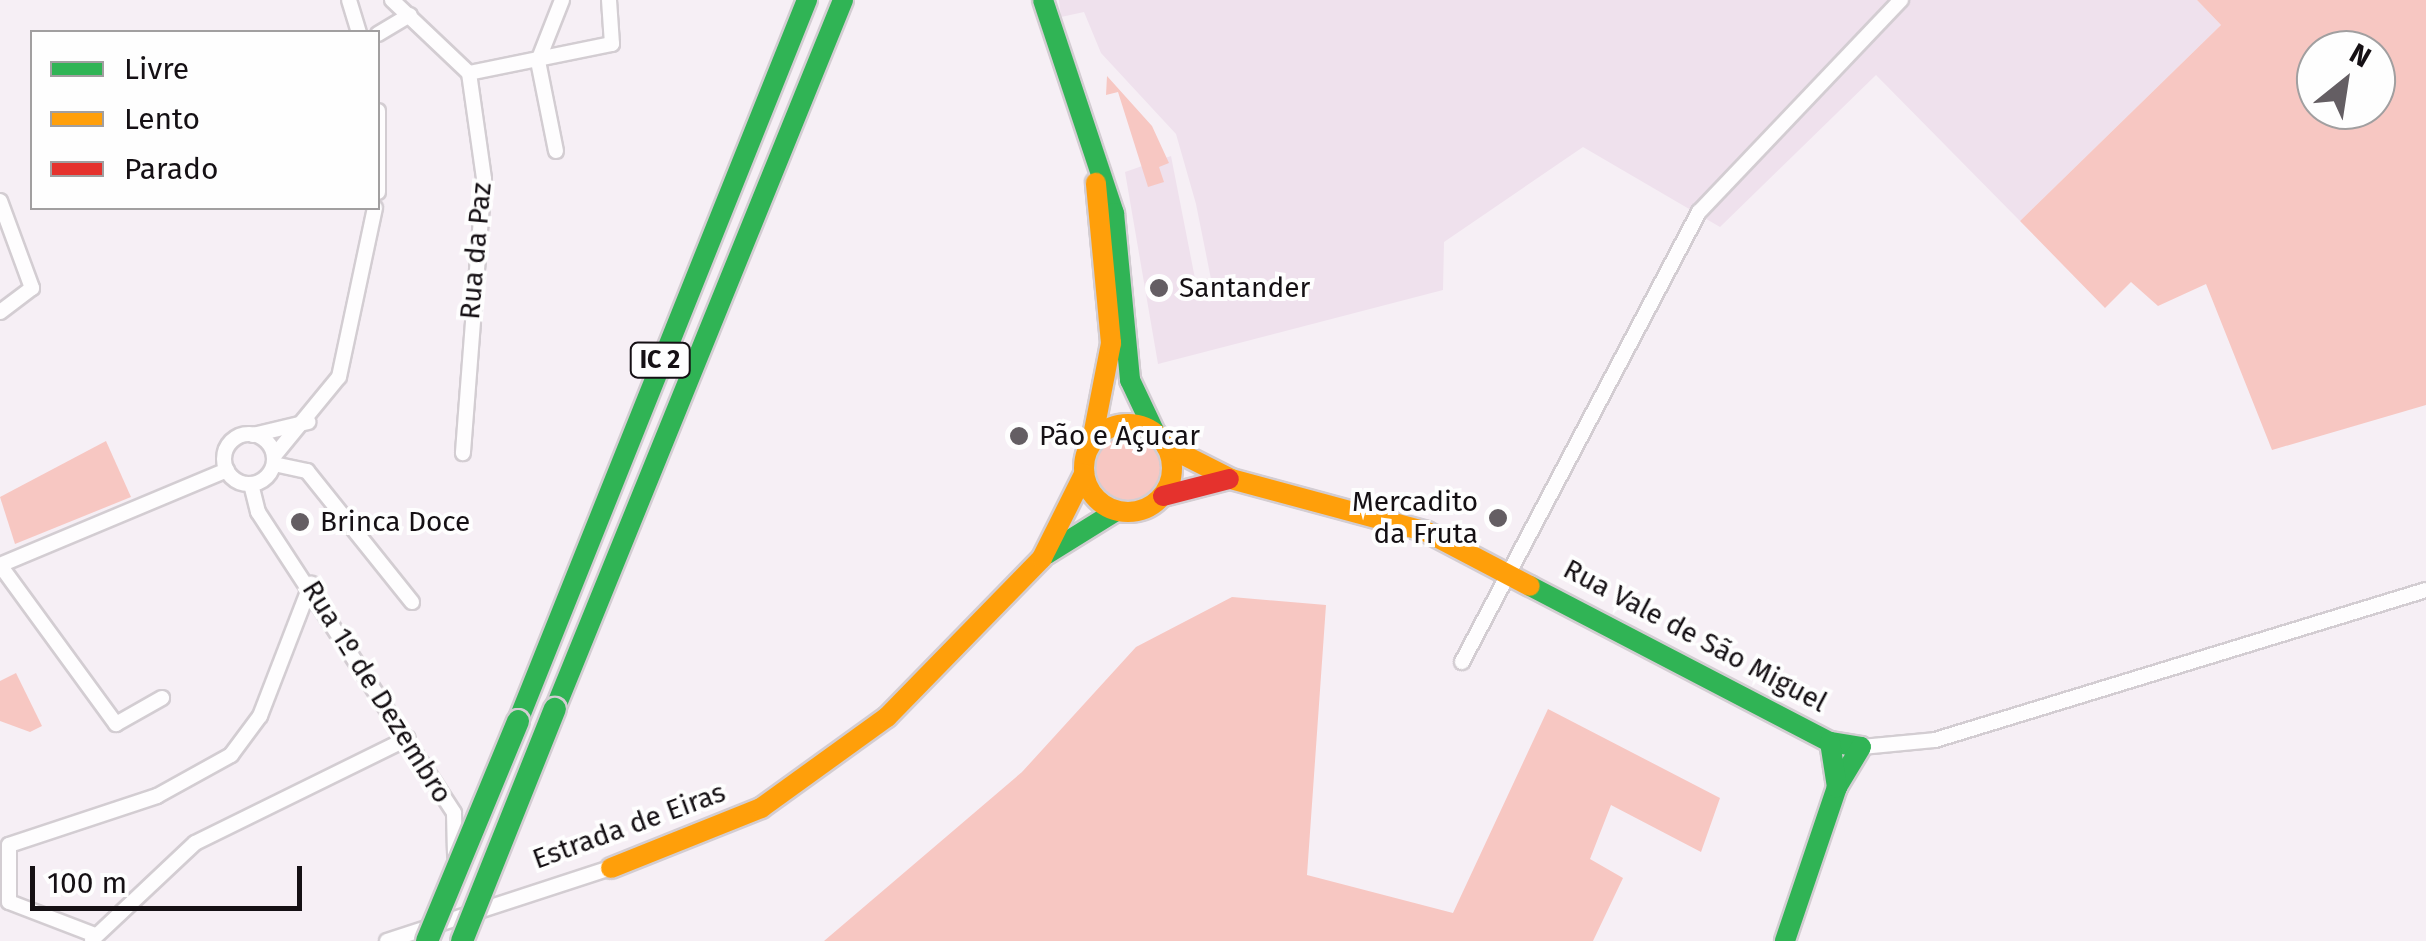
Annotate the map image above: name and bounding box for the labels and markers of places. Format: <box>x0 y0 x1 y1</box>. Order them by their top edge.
place label: Santander <box>1179 271 1310 305</box>
marker: Santander <box>1148 277 1170 299</box>
place label: Pão e Açucar <box>1039 419 1200 453</box>
marker: Pão e Açucar <box>1008 425 1030 447</box>
place label: Mercadito da Fruta <box>1352 485 1478 551</box>
place label: Brinca Doce <box>320 505 470 539</box>
marker: Mercadito da Fruta <box>1487 507 1509 529</box>
marker: Brinca Doce <box>289 511 311 533</box>

